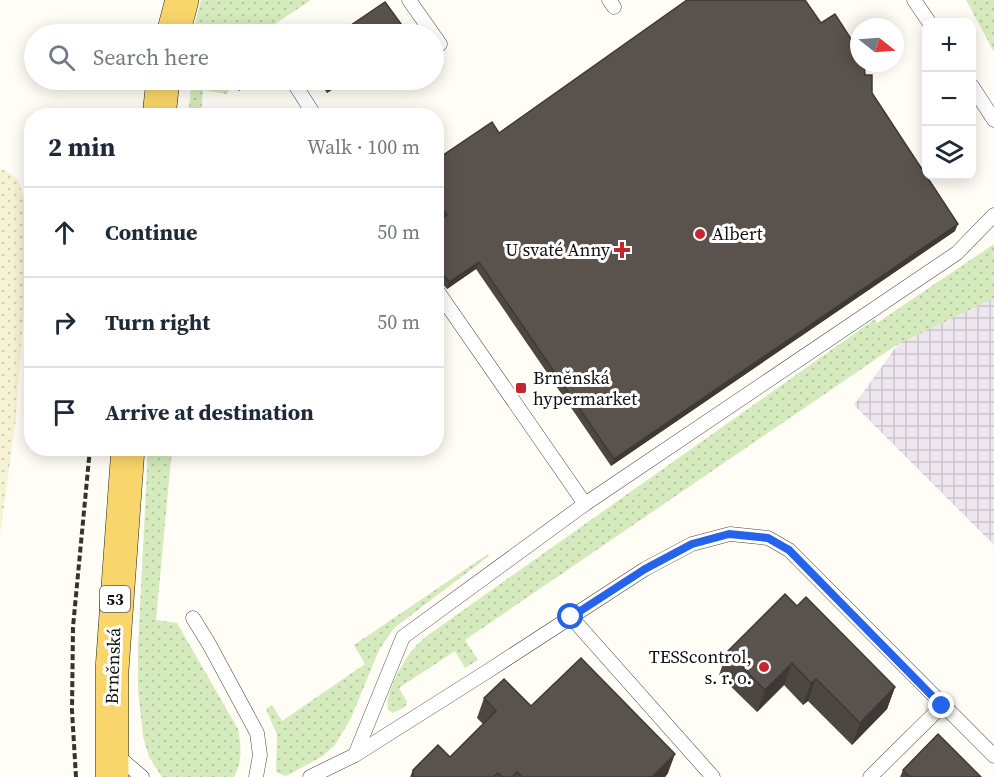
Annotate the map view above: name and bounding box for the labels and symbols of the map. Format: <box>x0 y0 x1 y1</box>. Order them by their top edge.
north arrow <box>850 18 904 72</box>
place label: Albert <box>712 221 763 246</box>
marker: Albert <box>693 227 707 241</box>
place label: U svaté Anny <box>505 237 611 262</box>
marker: U svaté Anny <box>615 243 629 257</box>
place label: Brněnská hypermarket <box>533 365 637 411</box>
marker: Brněnská hypermarket <box>514 381 528 395</box>
road number: 53 <box>100 586 130 612</box>
route start <box>557 603 583 629</box>
street label: Brněnská <box>99 626 126 705</box>
place label: TESScontrol, s. r. o. <box>649 644 752 690</box>
marker: TESScontrol, s. r. o. <box>757 660 771 674</box>
route end <box>928 692 954 718</box>

